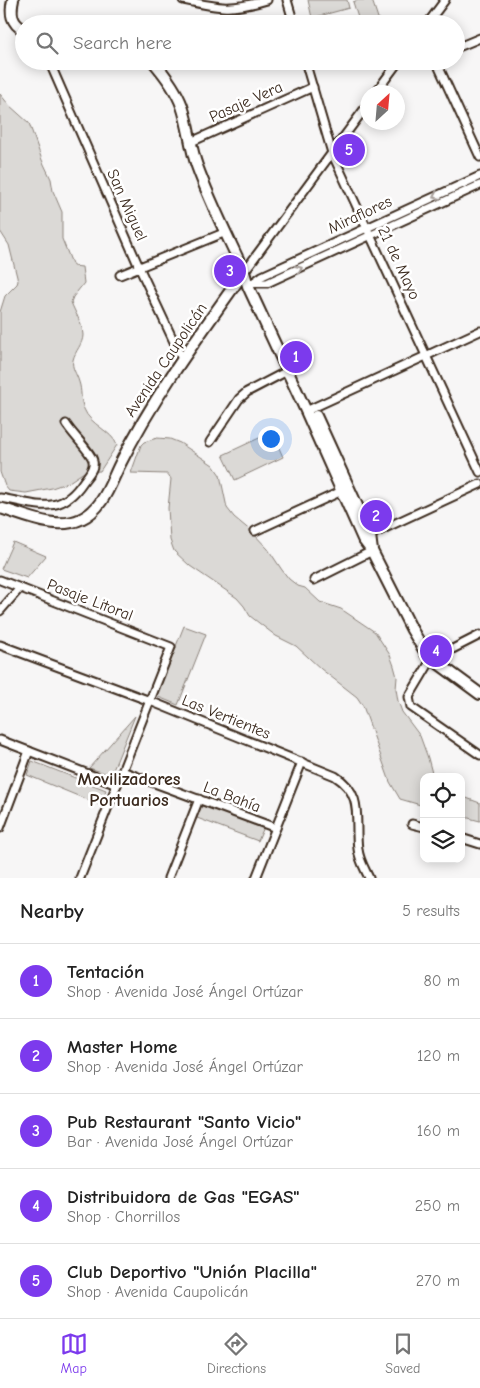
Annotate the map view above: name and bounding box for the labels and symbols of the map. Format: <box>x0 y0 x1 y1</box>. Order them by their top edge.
street label: Pasaje Vera <box>206 78 286 126</box>
north arrow <box>360 85 405 130</box>
pin: 5 <box>333 131 365 169</box>
street label: San Miguel <box>103 166 151 244</box>
one-way arrow <box>432 190 441 200</box>
street label: Miraflores <box>325 192 395 238</box>
street label: 21 de Mayo <box>374 223 424 303</box>
pin: 3 <box>214 252 246 290</box>
one-way arrow <box>294 264 303 275</box>
street label: Avenida Caupolicán <box>121 300 211 420</box>
pin: 1 <box>280 338 312 376</box>
your location <box>258 426 284 452</box>
pin: 2 <box>360 497 392 535</box>
street label: Pasaje Litoral <box>45 575 135 625</box>
pin: 4 <box>420 632 452 670</box>
street label: Las Vertientes <box>179 691 273 743</box>
district label: Movilizadores Portuarios <box>78 769 181 811</box>
street label: La Bahía <box>201 778 263 816</box>

